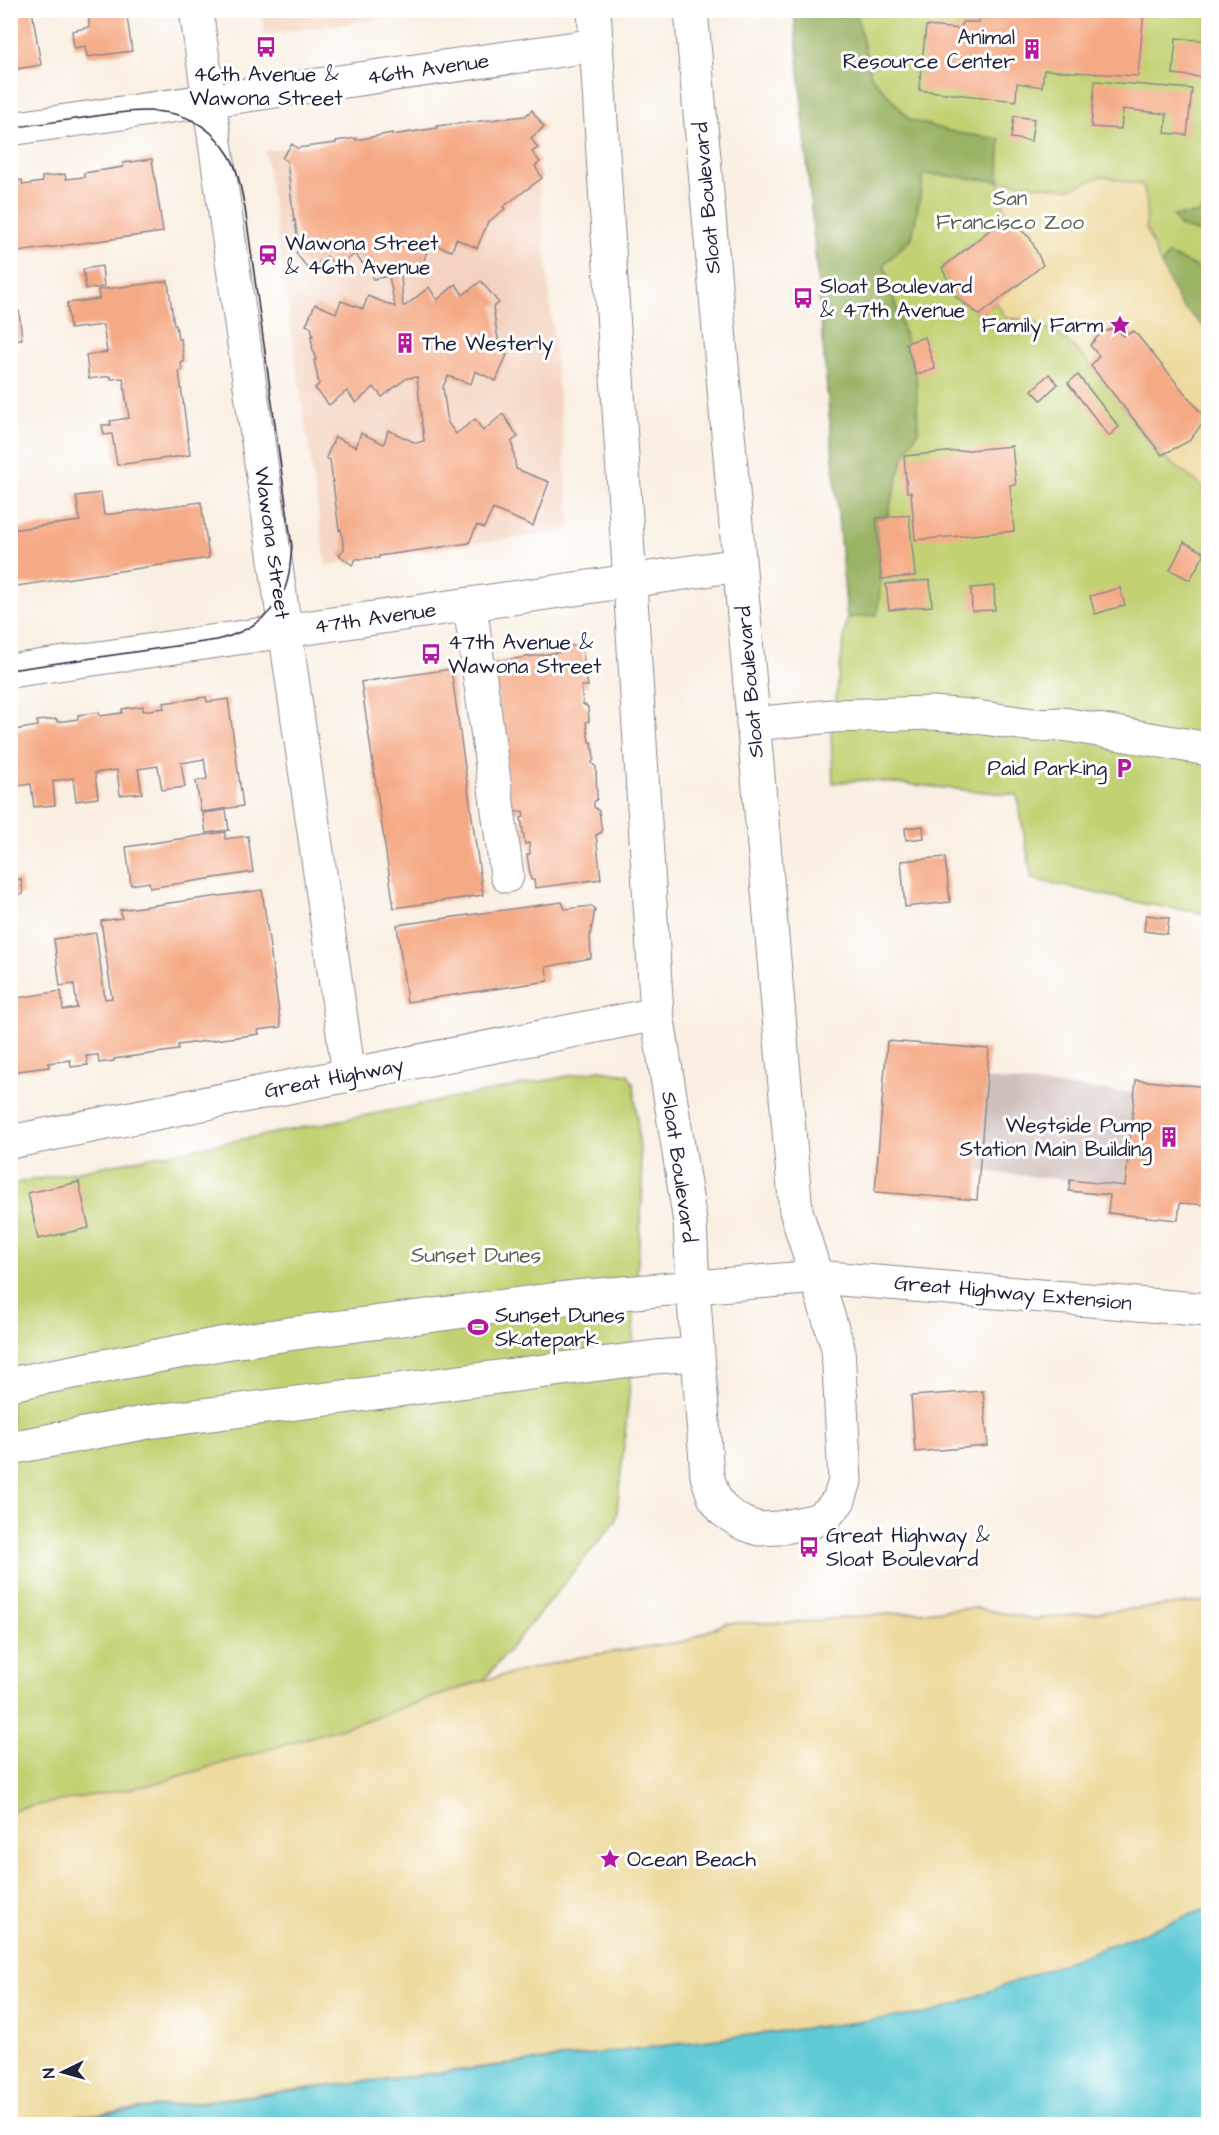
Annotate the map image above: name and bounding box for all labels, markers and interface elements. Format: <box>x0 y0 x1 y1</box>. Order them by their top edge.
place label: Animal Resource Center <box>843 23 1015 76</box>
bus stop icon: 46th Avenue & Wawona Street <box>254 35 278 59</box>
building icon: Animal Resource Center <box>1020 37 1044 61</box>
street label: 46th Avenue <box>365 46 491 92</box>
place label: 46th Avenue & Wawona Street <box>189 60 343 113</box>
street label: Sloat Boulevard <box>686 121 728 275</box>
park label: San Francisco Zoo <box>936 184 1084 237</box>
place label: Wawona Street & 46th Avenue <box>285 229 439 282</box>
station icon: Wawona Street & 46th Avenue <box>256 243 280 267</box>
place label: Sloat Boulevard & 47th Avenue <box>820 272 972 325</box>
bus stop icon: Sloat Boulevard & 47th Avenue <box>791 286 815 310</box>
place label: Family Farm <box>982 311 1104 342</box>
place icon: Family Farm <box>1108 313 1132 337</box>
place label: The Westerly <box>422 329 554 360</box>
building icon: The Westerly <box>393 331 417 355</box>
street label: Wawona Street <box>247 465 297 622</box>
street label: 47th Avenue <box>312 595 438 641</box>
street label: Sloat Boulevard <box>729 605 771 759</box>
place label: 47th Avenue & Wawona Street <box>448 628 602 681</box>
bus stop icon: 47th Avenue & Wawona Street <box>419 642 443 666</box>
place label: Paid Parking <box>988 754 1107 785</box>
parking icon: Paid Parking <box>1112 756 1136 780</box>
street label: Great Highway <box>262 1050 407 1108</box>
street label: Sloat Boulevard <box>654 1090 704 1245</box>
place label: Westside Pump Station Main Building <box>959 1111 1152 1166</box>
building icon: Westside Pump Station Main Building <box>1157 1125 1181 1149</box>
park label: Sunset Dunes <box>411 1241 541 1270</box>
street label: Great Highway Extension <box>893 1268 1133 1320</box>
place label: Sunset Dunes Skatepark <box>495 1301 625 1355</box>
sports icon: Sunset Dunes Skatepark <box>466 1315 490 1339</box>
place label: Great Highway & Sloat Boulevard <box>826 1521 990 1574</box>
bus stop icon: Great Highway & Sloat Boulevard <box>797 1535 821 1559</box>
place label: Ocean Beach <box>627 1845 757 1874</box>
place icon: Ocean Beach <box>598 1847 622 1871</box>
north arrow <box>33 2042 93 2102</box>
text: N <box>38 2067 60 2079</box>

